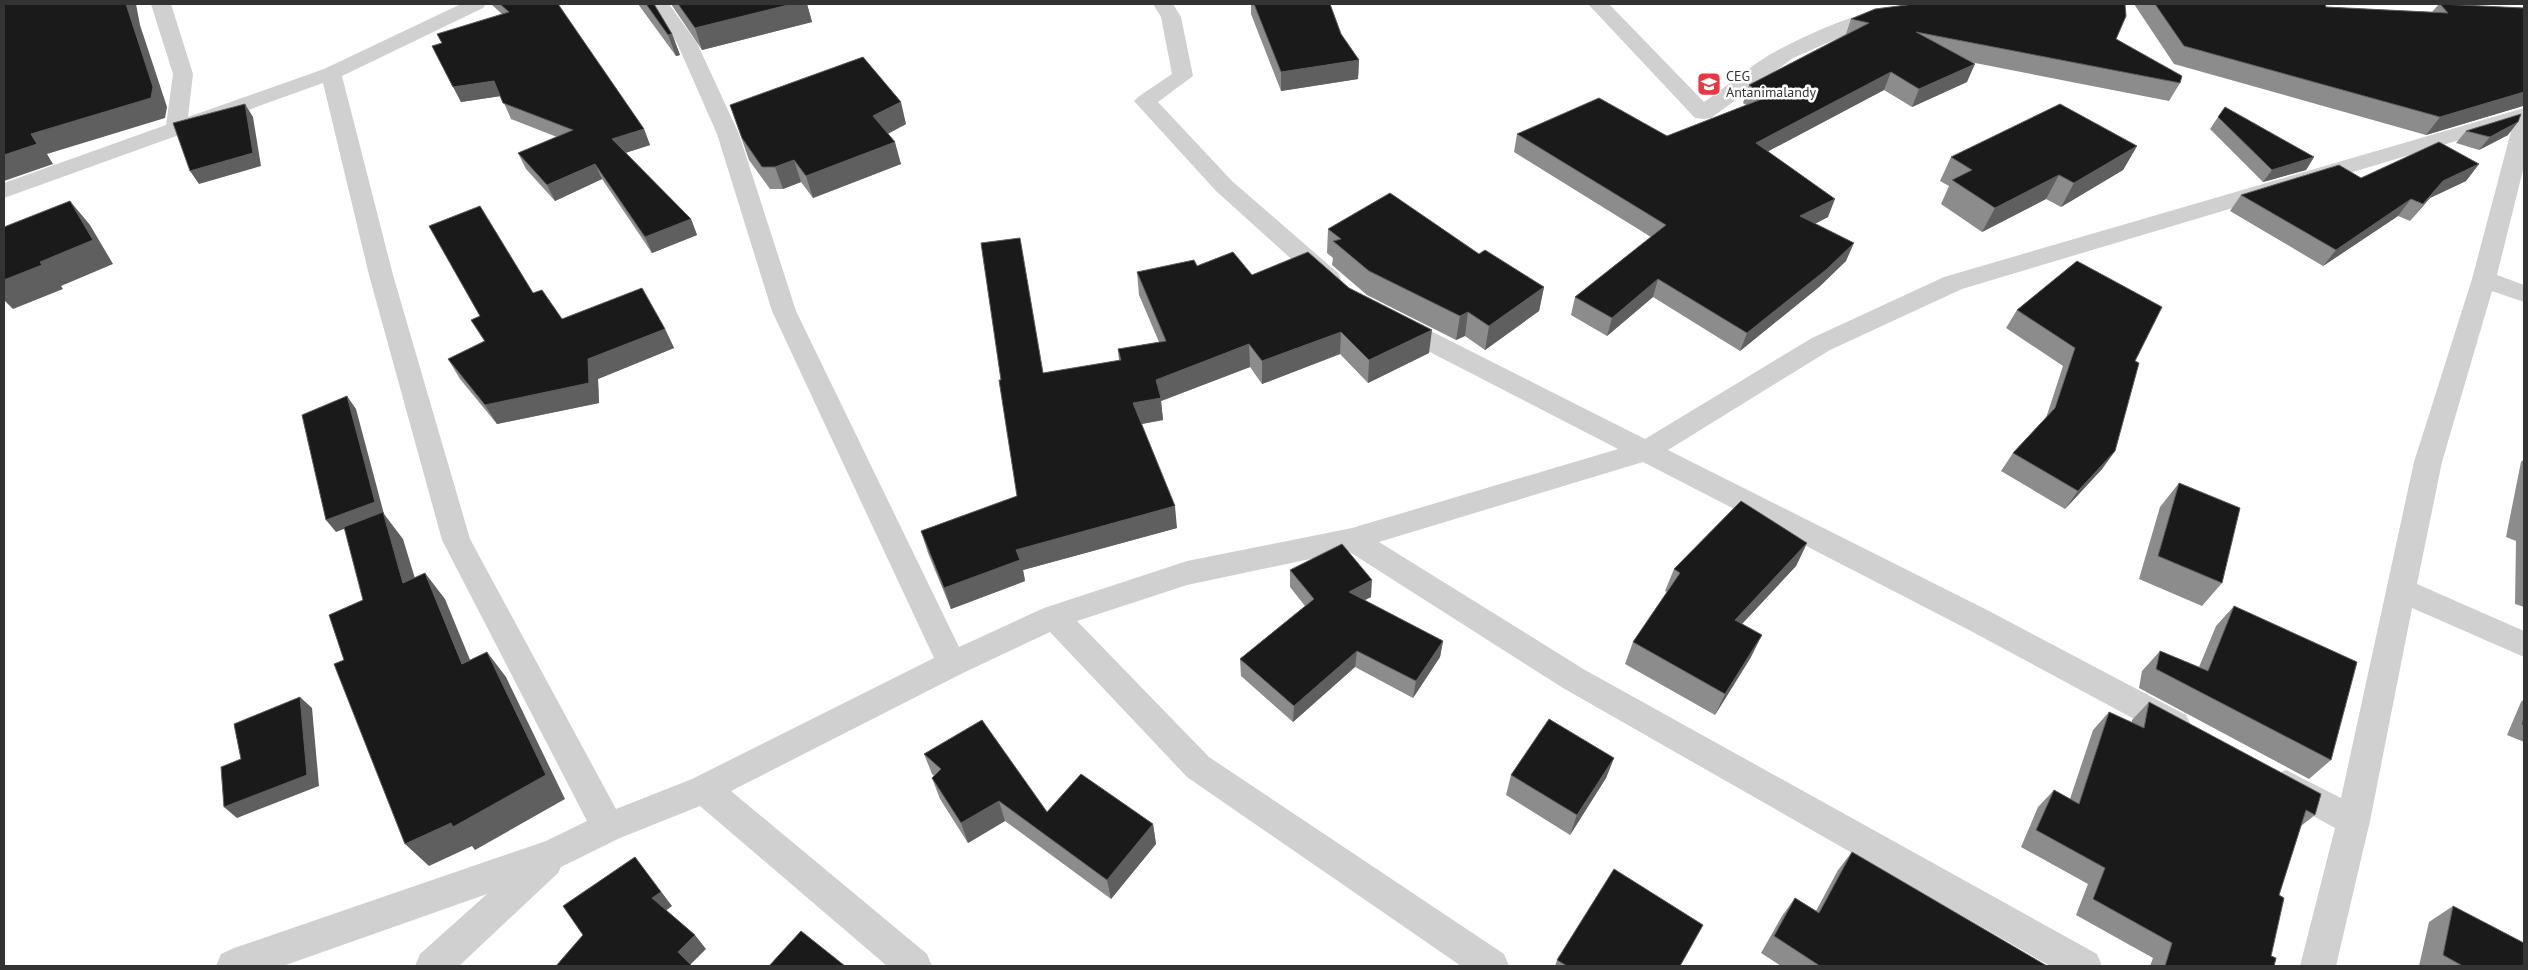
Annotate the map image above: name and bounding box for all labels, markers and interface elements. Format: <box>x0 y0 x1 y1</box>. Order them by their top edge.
place label: CEG Antanimalandy <box>1726 67 1816 101</box>
school or university icon: CEG Antanimalandy <box>1696 71 1722 97</box>

